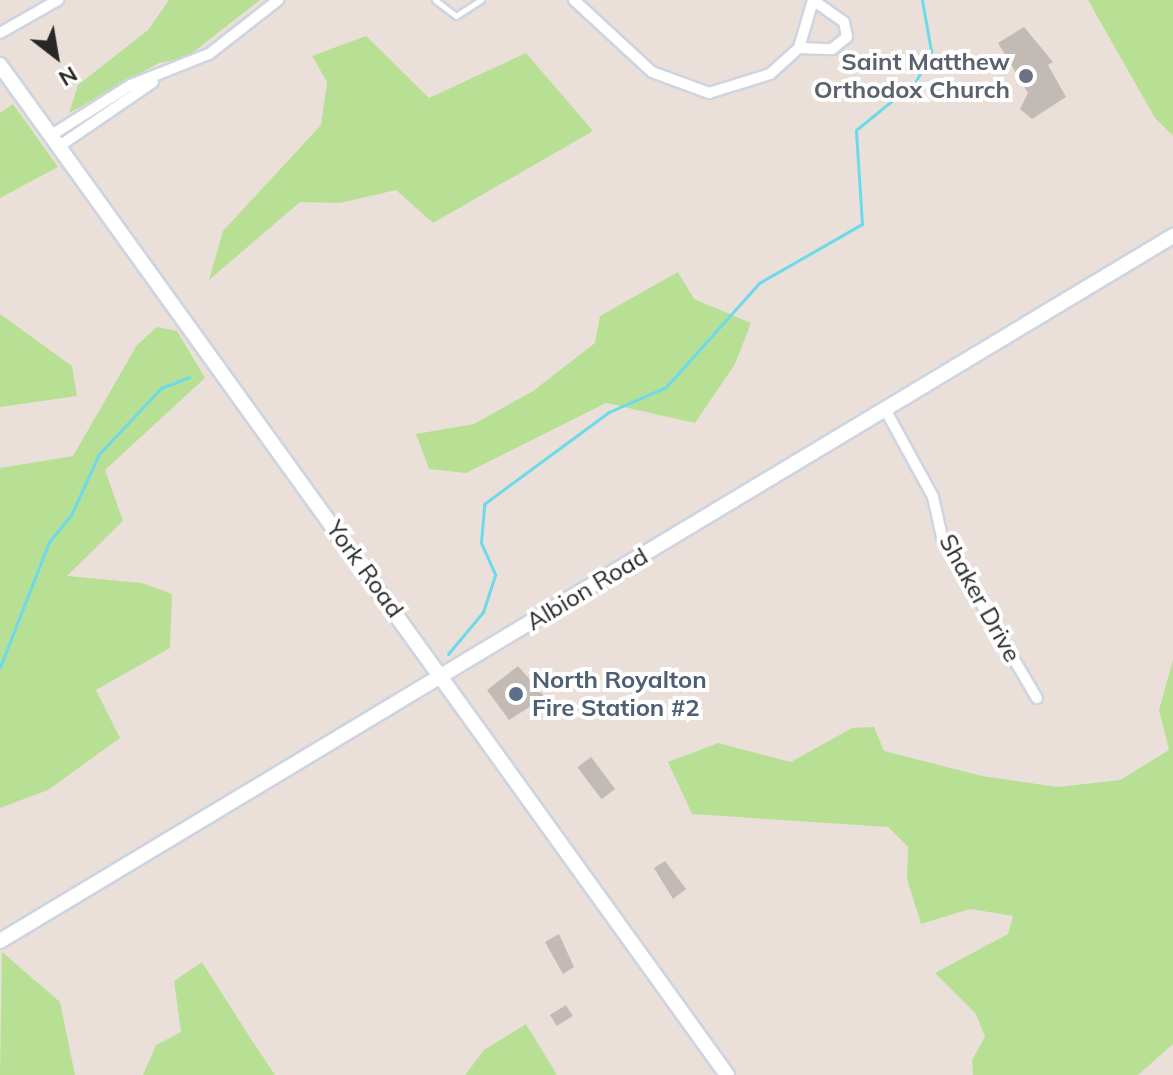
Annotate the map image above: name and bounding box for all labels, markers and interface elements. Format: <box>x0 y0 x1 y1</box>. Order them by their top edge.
north arrow <box>16 16 96 96</box>
place label: Saint Matthew Orthodox Church <box>814 48 1010 104</box>
text: N <box>54 60 83 93</box>
marker: Saint Matthew Orthodox Church <box>1017 67 1035 85</box>
street label: York Road <box>320 515 410 623</box>
street label: Shaker Drive <box>933 529 1027 667</box>
street label: Albion Road <box>521 542 653 636</box>
place label: North Royalton Fire Station #2 <box>532 666 707 722</box>
marker: North Royalton Fire Station #2 <box>507 685 525 703</box>

